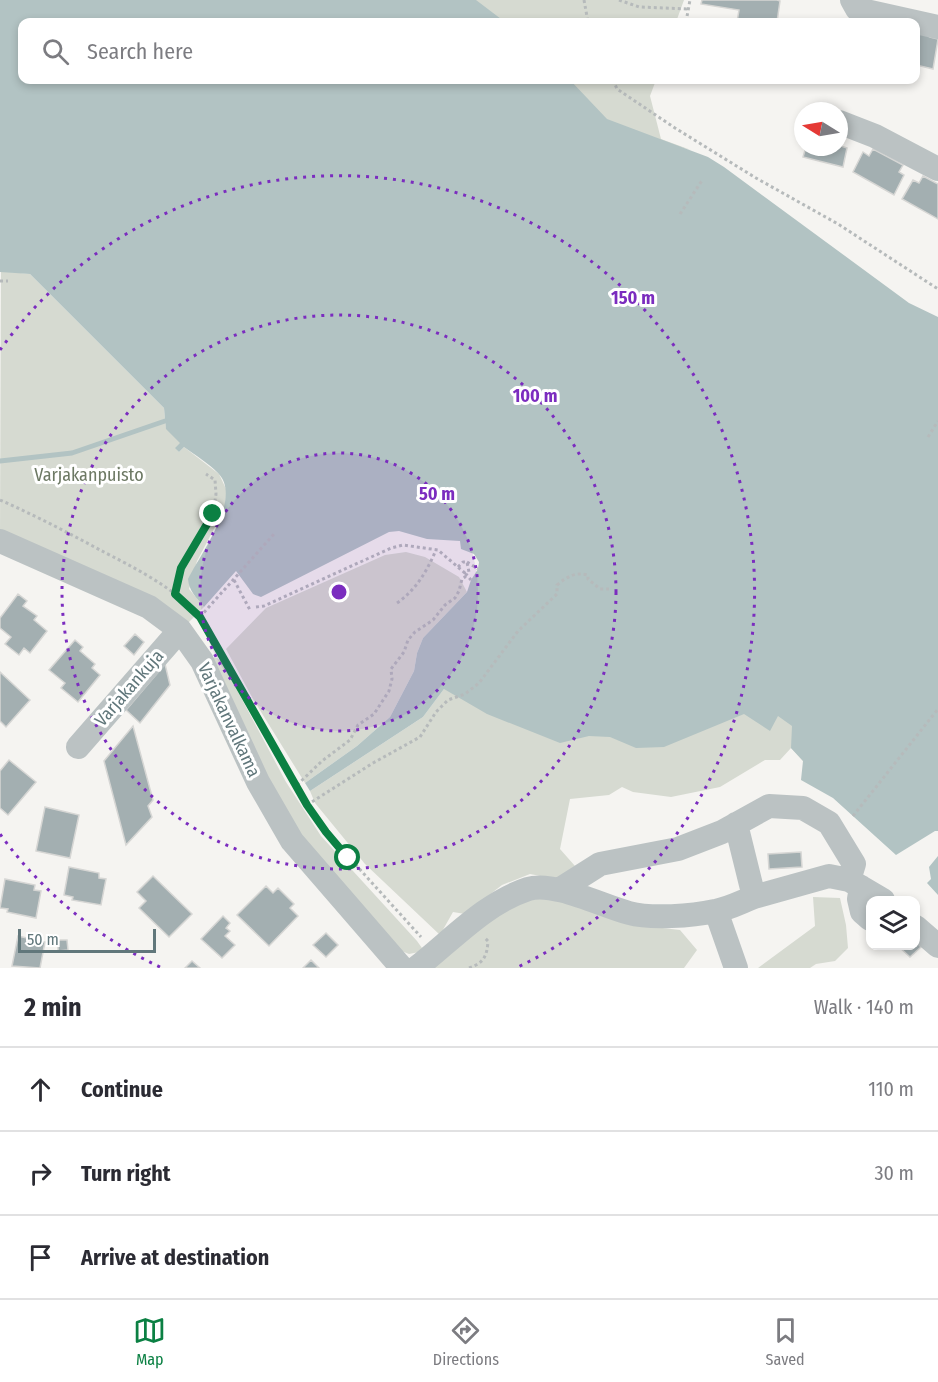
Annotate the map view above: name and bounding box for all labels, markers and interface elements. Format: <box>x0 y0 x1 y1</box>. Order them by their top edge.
search box <box>18 18 920 84</box>
icon: search <box>39 35 72 68</box>
text: Search here <box>87 38 193 65</box>
north arrow <box>794 102 848 156</box>
text: 150 m <box>611 287 655 309</box>
text: 100 m <box>513 385 557 407</box>
park label: Varjakanpuisto <box>34 464 144 486</box>
text: 50 m <box>419 483 455 505</box>
route end <box>199 500 225 526</box>
centre of rings <box>329 582 349 602</box>
street label: Varjakankuja <box>90 645 168 731</box>
street label: Varjakanvalkama <box>193 659 265 781</box>
route start <box>334 844 360 870</box>
map controls <box>866 896 920 950</box>
button: layers <box>866 896 920 950</box>
scale bar <box>18 926 156 954</box>
text: 50 m <box>27 930 59 949</box>
text: 2 min <box>24 992 82 1023</box>
text: Walk · 140 m <box>814 995 914 1019</box>
icon: ahead <box>24 1073 57 1106</box>
text: Continue <box>81 1076 163 1103</box>
text: 110 m <box>868 1077 914 1101</box>
icon: right <box>24 1157 57 1190</box>
text: Turn right <box>81 1160 170 1187</box>
text: 30 m <box>874 1161 914 1185</box>
icon: arrive <box>24 1241 57 1274</box>
text: Arrive at destination <box>81 1244 269 1271</box>
tab: Map <box>133 1314 166 1369</box>
tab: Directions <box>433 1314 499 1369</box>
tab: Saved <box>766 1314 805 1369</box>

